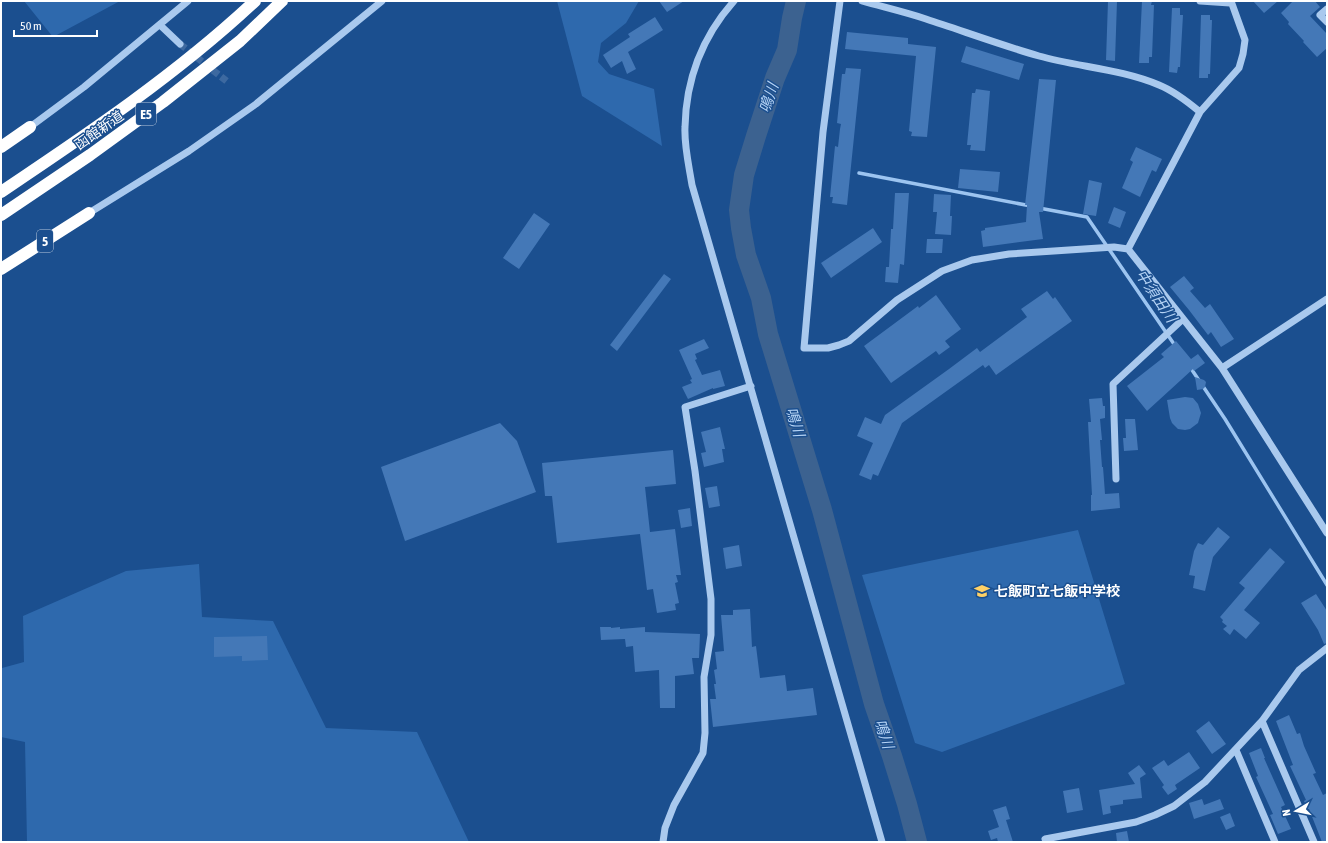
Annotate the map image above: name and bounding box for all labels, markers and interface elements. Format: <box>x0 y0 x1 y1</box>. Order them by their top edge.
scale bar <box>14 12 97 38</box>
text: 50 m <box>20 19 42 33</box>
water label: 鳴川 <box>756 79 782 115</box>
road number: E5 <box>136 103 156 125</box>
street label: 函館新道 <box>71 107 127 153</box>
road number: 5 <box>37 230 53 252</box>
water label: 中須田川 <box>1133 266 1181 327</box>
water label: 鳴川 <box>783 405 809 441</box>
school or university icon: 七飯町立七飯中学校 <box>973 582 991 600</box>
place label: 七飯町立七飯中学校 <box>994 583 1120 599</box>
water label: 鳴川 <box>872 717 898 753</box>
north arrow <box>1276 791 1316 831</box>
text: N <box>1280 808 1293 817</box>

